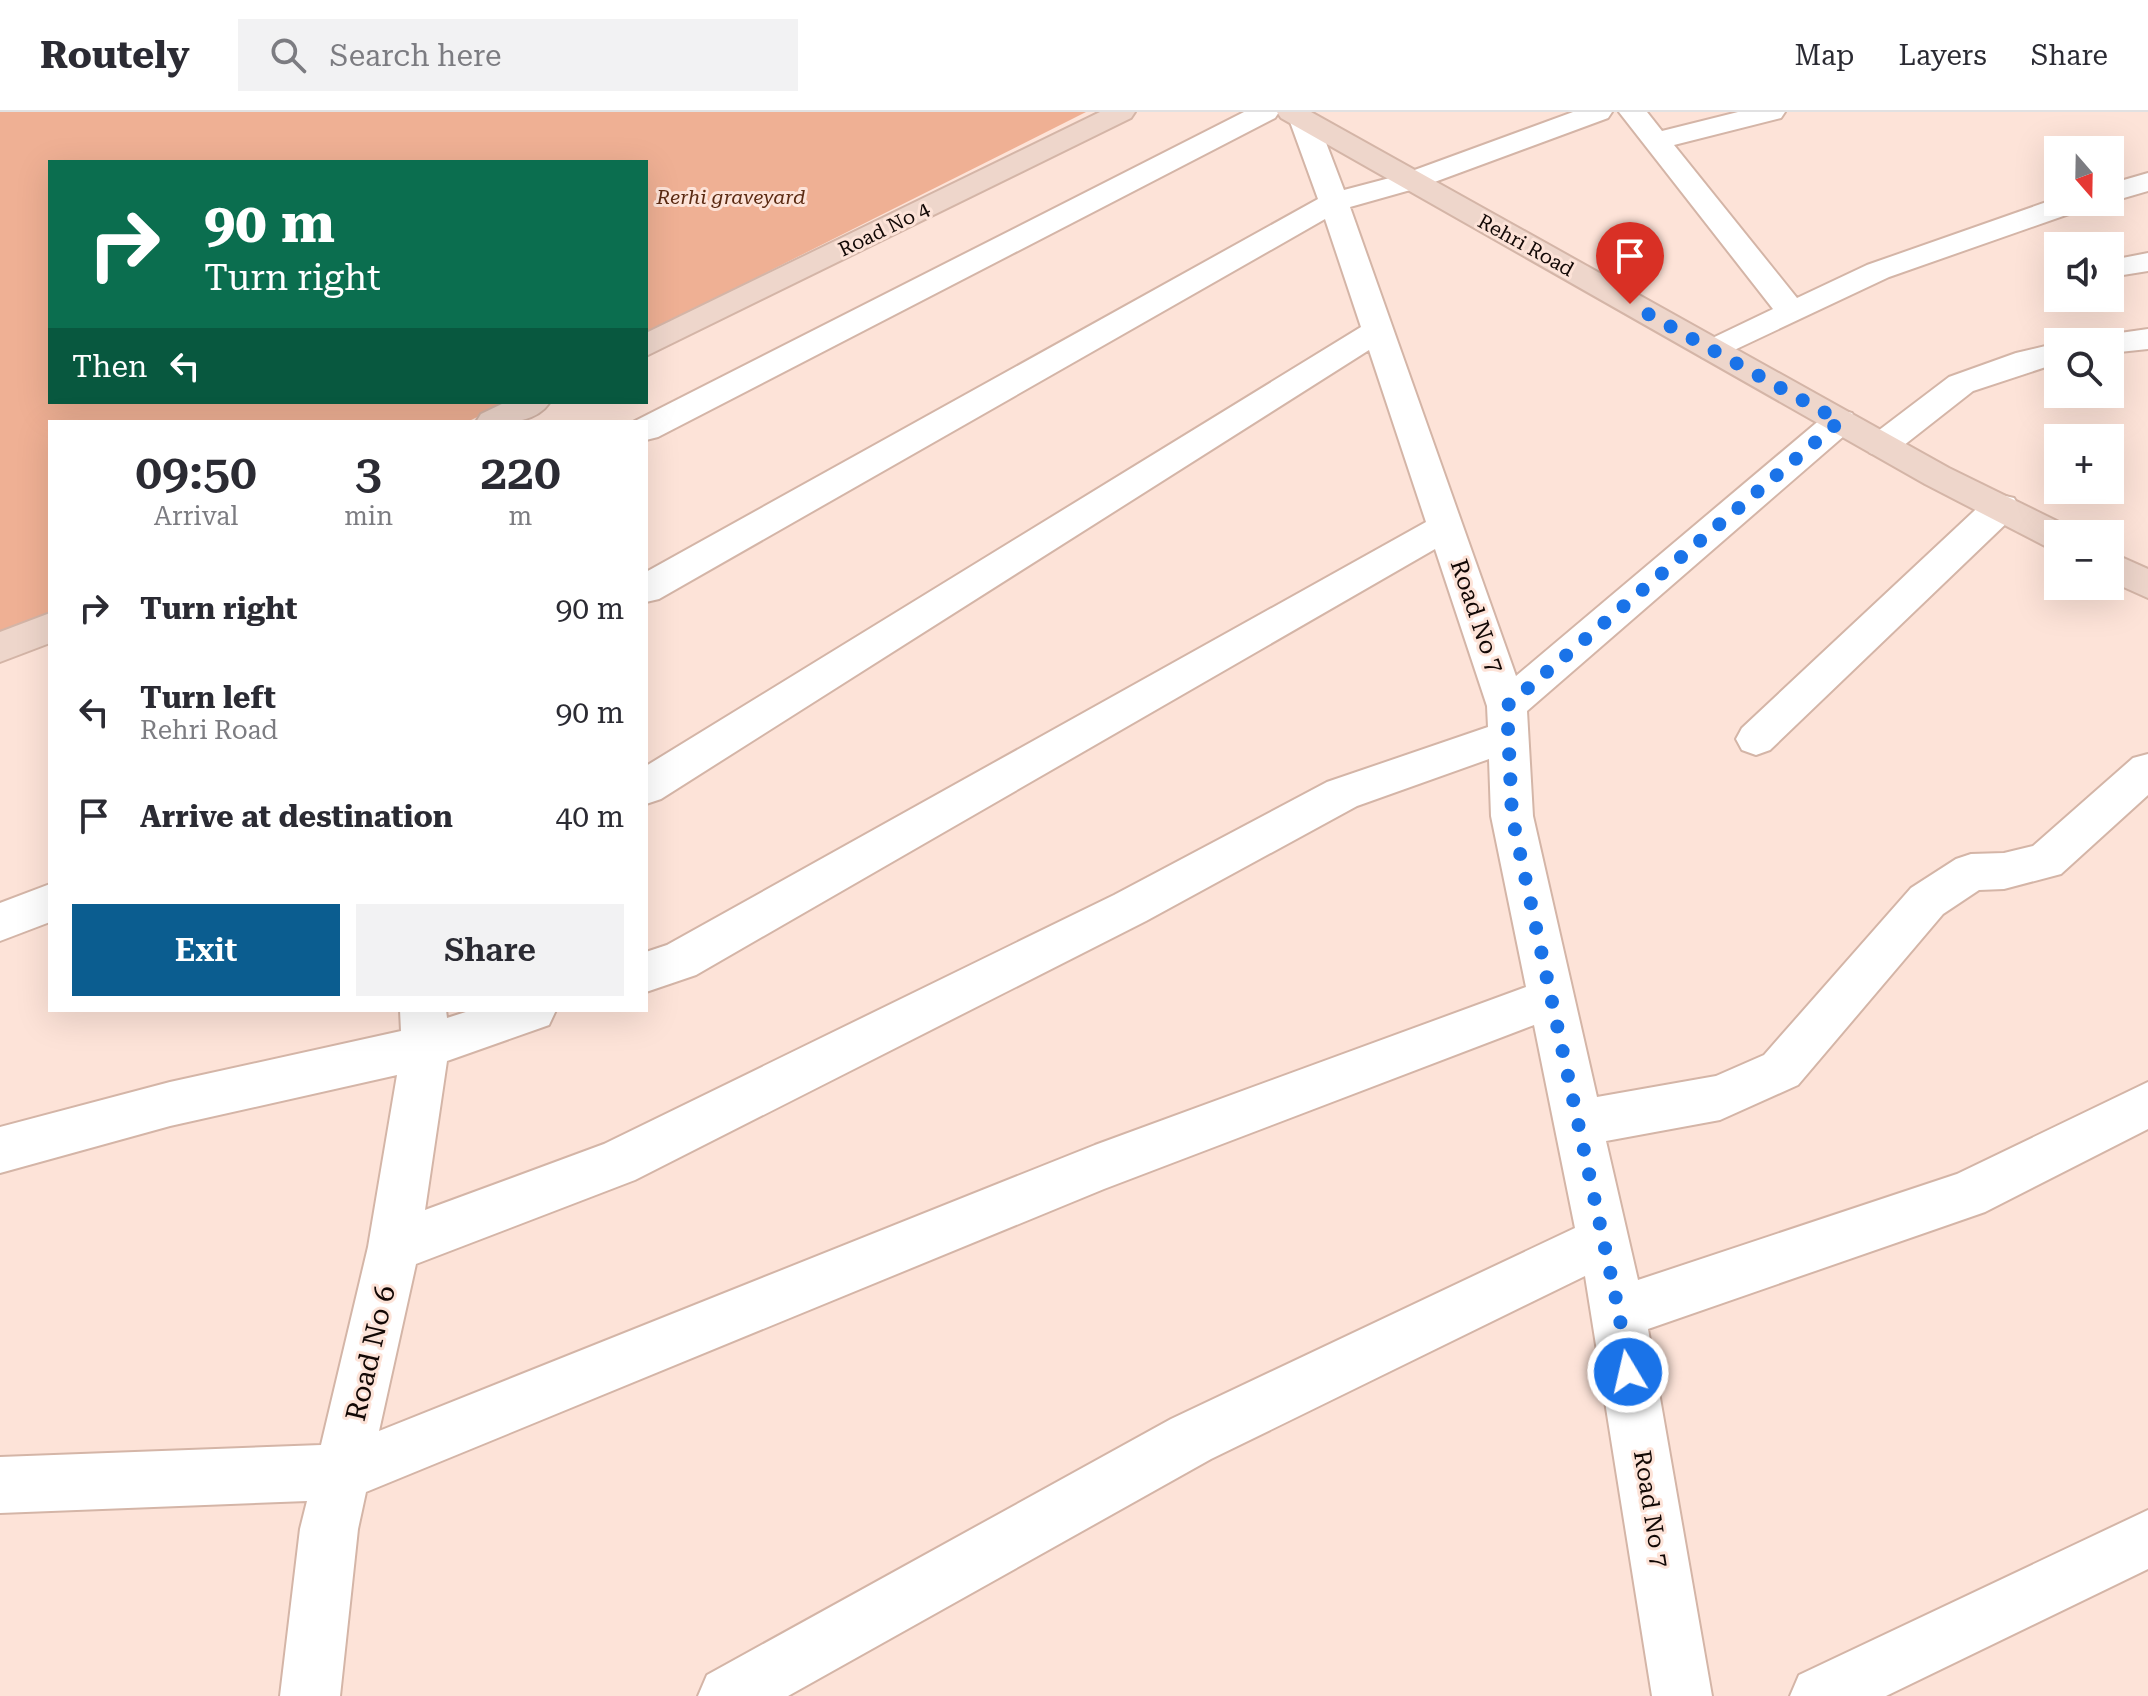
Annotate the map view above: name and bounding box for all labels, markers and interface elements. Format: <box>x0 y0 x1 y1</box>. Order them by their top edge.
search box <box>238 19 798 91</box>
text: Routely <box>40 33 190 77</box>
icon: search <box>266 33 310 77</box>
text: Search here <box>330 38 501 73</box>
text: Map <box>1795 39 1854 72</box>
text: Layers <box>1898 39 1987 72</box>
text: Share <box>2031 39 2108 72</box>
north arrow <box>2044 136 2124 216</box>
map controls <box>2044 136 2124 600</box>
park label: Rerhi graveyard <box>655 185 806 209</box>
text: 90 m <box>204 190 335 256</box>
icon: right <box>72 192 176 296</box>
street label: Road No 4 <box>834 196 934 261</box>
street label: Rehri Road <box>1474 209 1578 281</box>
pin <box>1596 222 1664 304</box>
button: sound <box>2044 232 2124 312</box>
icon: arrive <box>1608 234 1652 278</box>
text: Turn right <box>204 257 381 299</box>
button: search <box>2044 328 2124 408</box>
icon: left <box>163 344 207 388</box>
text: Then <box>72 349 147 384</box>
button: + <box>2044 424 2124 504</box>
text: 09:50 <box>135 445 257 501</box>
text: 3 <box>355 445 382 501</box>
text: 220 <box>480 445 561 501</box>
text: Arrival <box>154 501 238 531</box>
text: min <box>344 501 393 531</box>
text: m <box>509 501 532 531</box>
button: − <box>2044 520 2124 600</box>
street label: Road No 7 <box>1445 556 1509 676</box>
icon: right <box>72 586 116 630</box>
text: Turn right <box>140 591 297 626</box>
text: 90 m <box>555 591 624 626</box>
text: Turn left <box>140 680 276 715</box>
icon: left <box>72 690 116 734</box>
text: 90 m <box>555 695 624 730</box>
text: Rehri Road <box>140 715 278 745</box>
icon: arrive <box>72 794 116 838</box>
text: Arrive at destination <box>140 799 453 834</box>
text: 40 m <box>555 799 624 834</box>
button: Exit <box>72 904 340 996</box>
button: Share <box>356 904 624 996</box>
street label: Road No 6 <box>339 1282 402 1424</box>
position arrow <box>1586 1330 1670 1414</box>
street label: Road No 7 <box>1628 1448 1674 1570</box>

